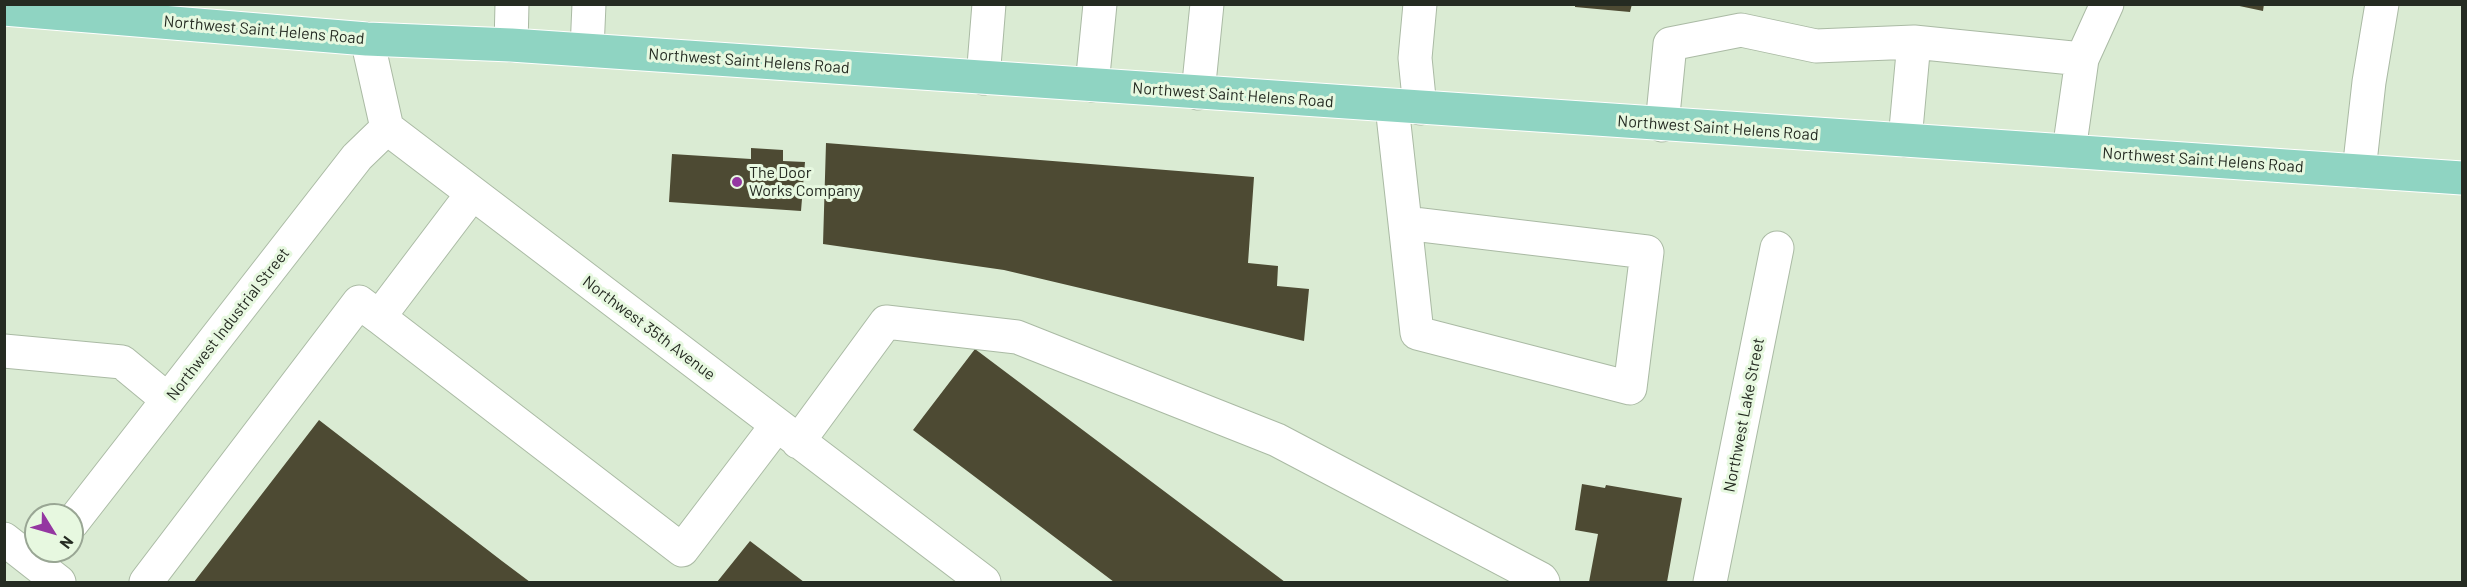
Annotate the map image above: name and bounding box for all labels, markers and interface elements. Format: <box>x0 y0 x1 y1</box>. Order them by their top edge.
street label: Northwest Saint Helens Road <box>163 12 365 48</box>
street label: Northwest Saint Helens Road <box>648 44 850 78</box>
street label: Northwest Saint Helens Road <box>1132 78 1334 112</box>
street label: Northwest Saint Helens Road <box>1617 111 1819 145</box>
street label: Northwest Saint Helens Road <box>2102 143 2304 177</box>
place label: The Door Works Company <box>749 163 860 201</box>
marker: The Door Works Company <box>730 175 744 189</box>
street label: Northwest Industrial Street <box>162 244 294 404</box>
street label: Northwest 35th Avenue <box>579 272 719 384</box>
street label: Northwest Lake Street <box>1720 336 1768 494</box>
north arrow <box>24 503 84 563</box>
text: N <box>56 533 78 553</box>

